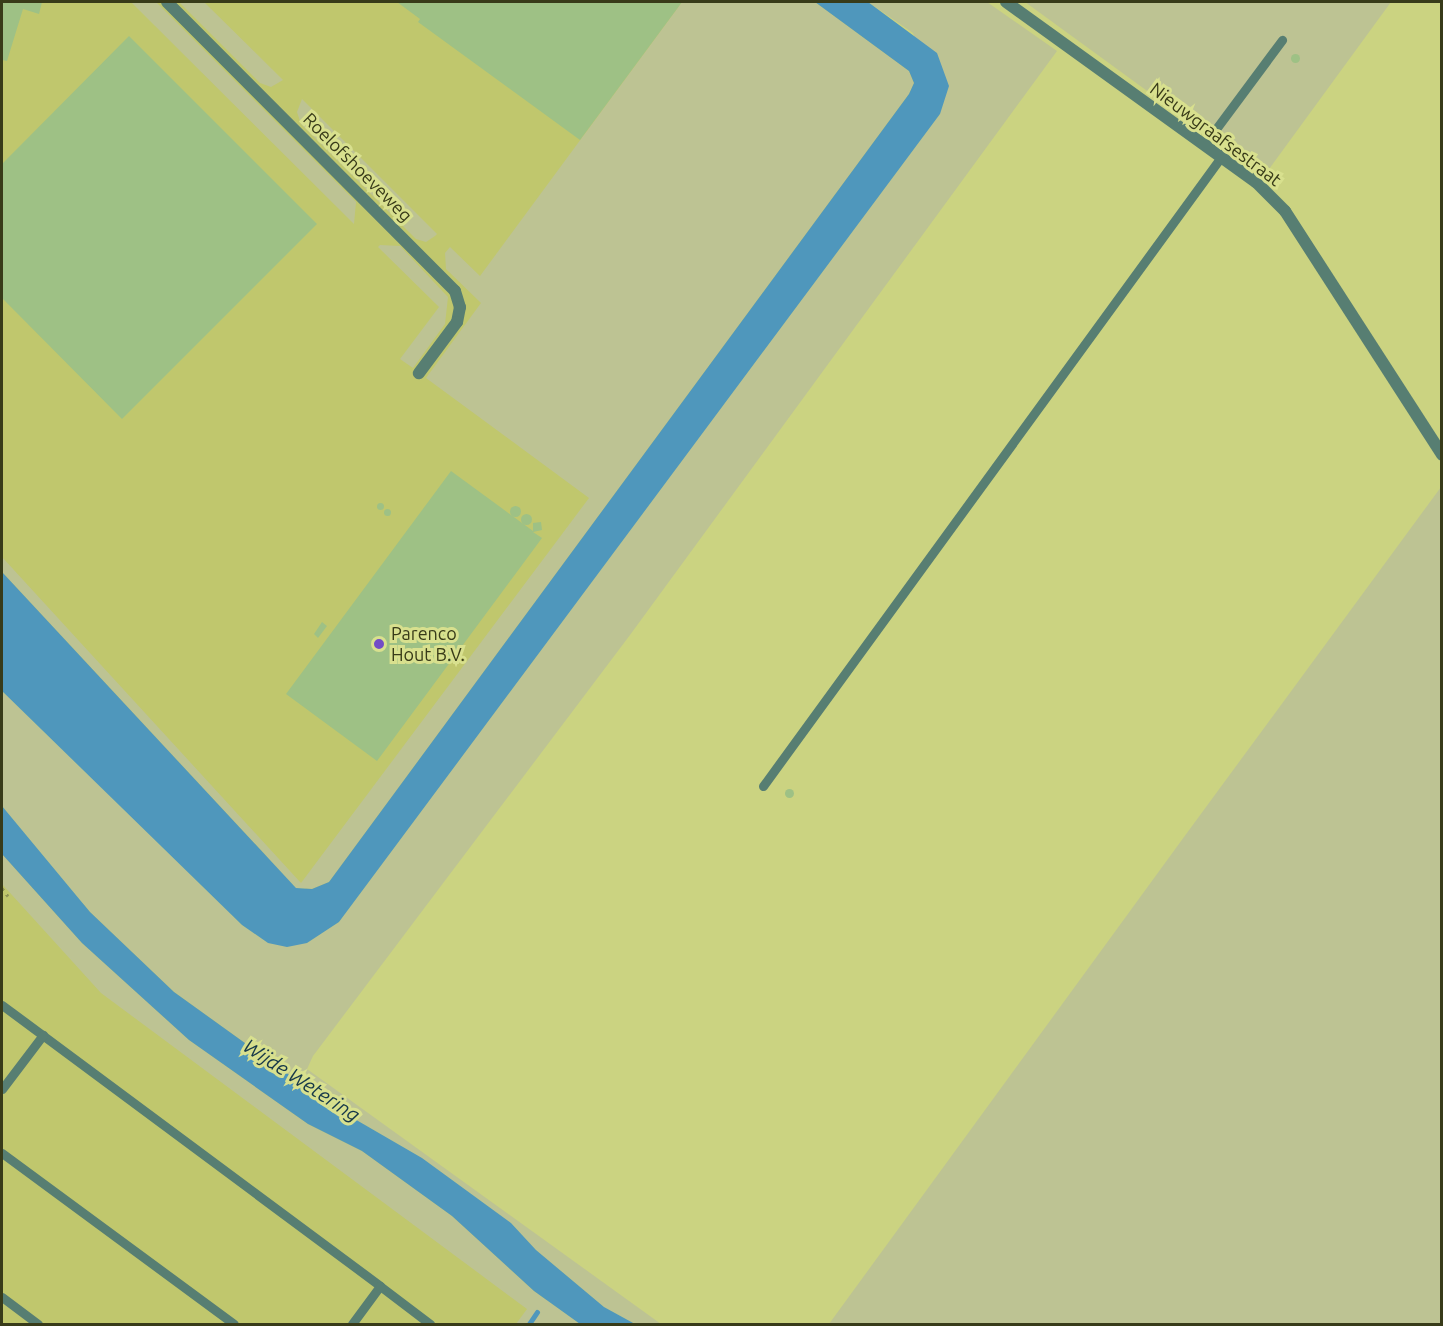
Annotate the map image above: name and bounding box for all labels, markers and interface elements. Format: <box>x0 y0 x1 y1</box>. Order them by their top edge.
street label: Nieuwgraafsestraat <box>1146 78 1286 190</box>
street label: Roelofshoeveweg <box>299 108 417 226</box>
place label: Parenco Hout B.V. <box>391 623 465 666</box>
marker: Parenco Hout B.V. <box>372 637 386 651</box>
water label: Wijde Wetering <box>239 1034 365 1126</box>

